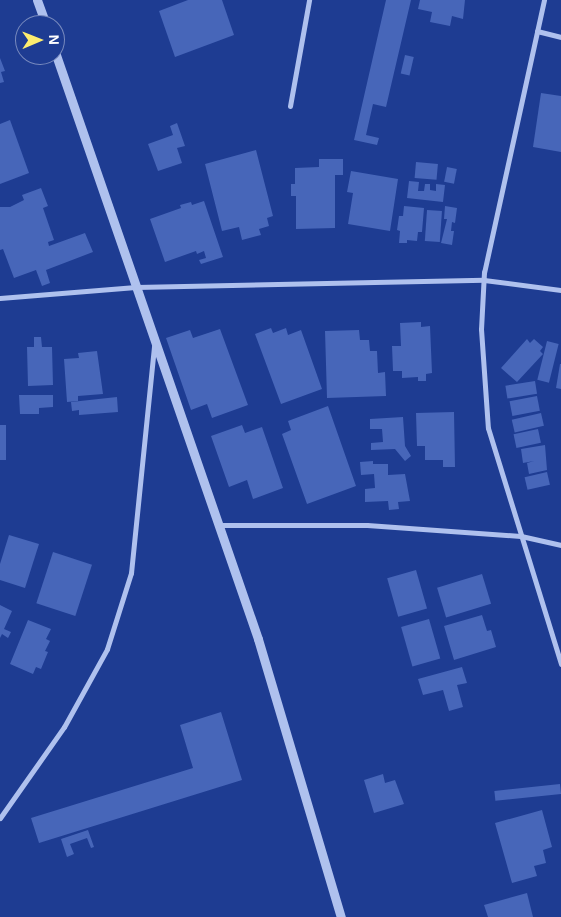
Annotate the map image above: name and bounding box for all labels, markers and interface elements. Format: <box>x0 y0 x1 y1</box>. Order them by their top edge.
north arrow <box>15 15 65 65</box>
text: N <box>46 35 62 45</box>

